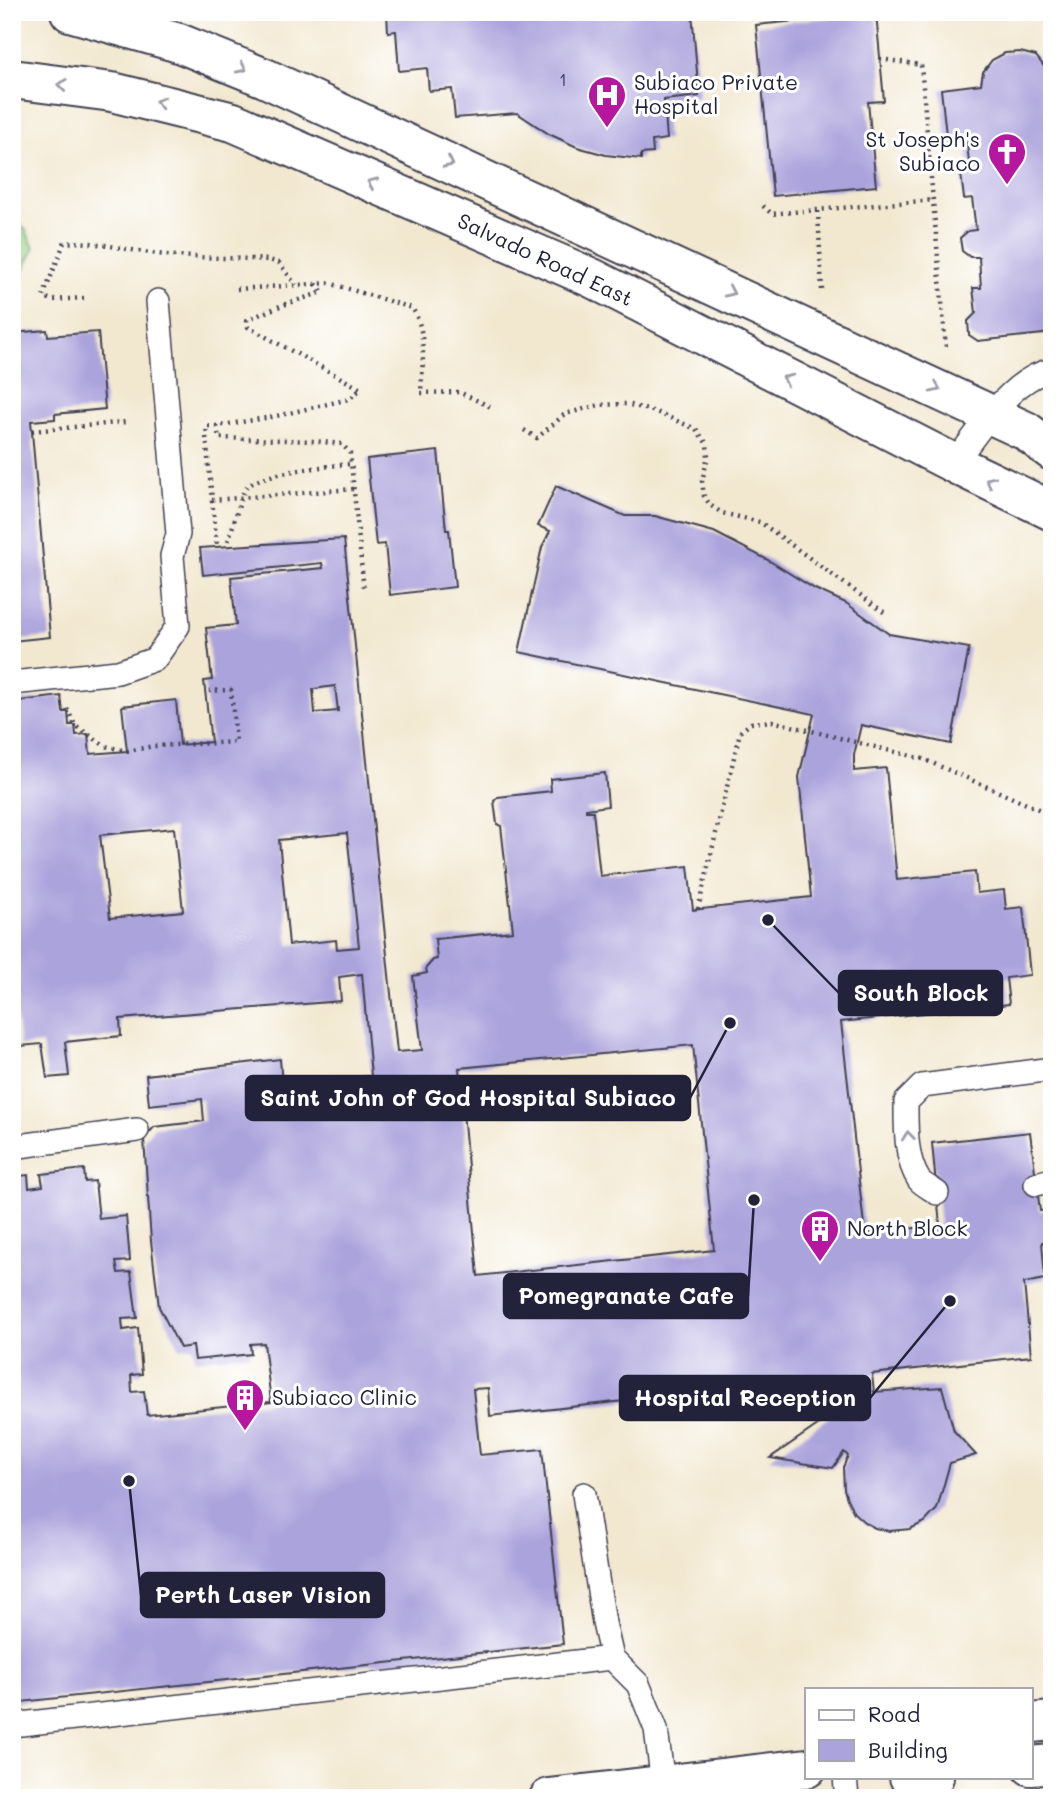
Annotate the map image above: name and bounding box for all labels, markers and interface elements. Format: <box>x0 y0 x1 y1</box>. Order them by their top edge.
one-way arrow <box>236 60 248 74</box>
house number: 1 <box>559 67 567 91</box>
place label: Subiaco Private Hospital <box>634 68 798 119</box>
hospital icon: Subiaco Private Hospital <box>586 74 628 129</box>
one-way arrow <box>56 78 68 93</box>
one-way arrow <box>154 96 166 110</box>
place label: St Joseph's Subiaco <box>865 125 980 176</box>
church icon: St Joseph's Subiaco <box>986 131 1028 186</box>
one-way arrow <box>442 155 455 169</box>
one-way arrow <box>367 177 379 191</box>
street label: Salvado Road East <box>454 206 638 311</box>
one-way arrow <box>723 284 735 298</box>
one-way arrow <box>782 373 794 387</box>
one-way arrow <box>929 380 941 394</box>
one-way arrow <box>985 476 997 490</box>
callout: South Block <box>839 971 1002 1015</box>
text: South Block <box>853 977 989 1007</box>
callout: Saint John of God Hospital Subiaco <box>246 1076 690 1120</box>
text: Saint John of God Hospital Subiaco <box>260 1082 676 1112</box>
one-way arrow <box>900 1130 915 1142</box>
building icon: North Block <box>799 1208 841 1263</box>
place label: North Block <box>847 1214 968 1241</box>
callout: Pomegranate Cafe <box>504 1274 748 1318</box>
text: Pomegranate Cafe <box>518 1280 734 1310</box>
callout: Hospital Reception <box>620 1376 870 1420</box>
building icon: Subiaco Clinic <box>224 1377 266 1432</box>
text: Hospital Reception <box>634 1382 856 1412</box>
place label: Subiaco Clinic <box>272 1383 417 1410</box>
callout: Perth Laser Vision <box>141 1573 384 1617</box>
text: Perth Laser Vision <box>155 1579 371 1609</box>
legend <box>805 1688 1032 1778</box>
text: Road <box>868 1700 920 1727</box>
text: Building <box>868 1736 948 1763</box>

